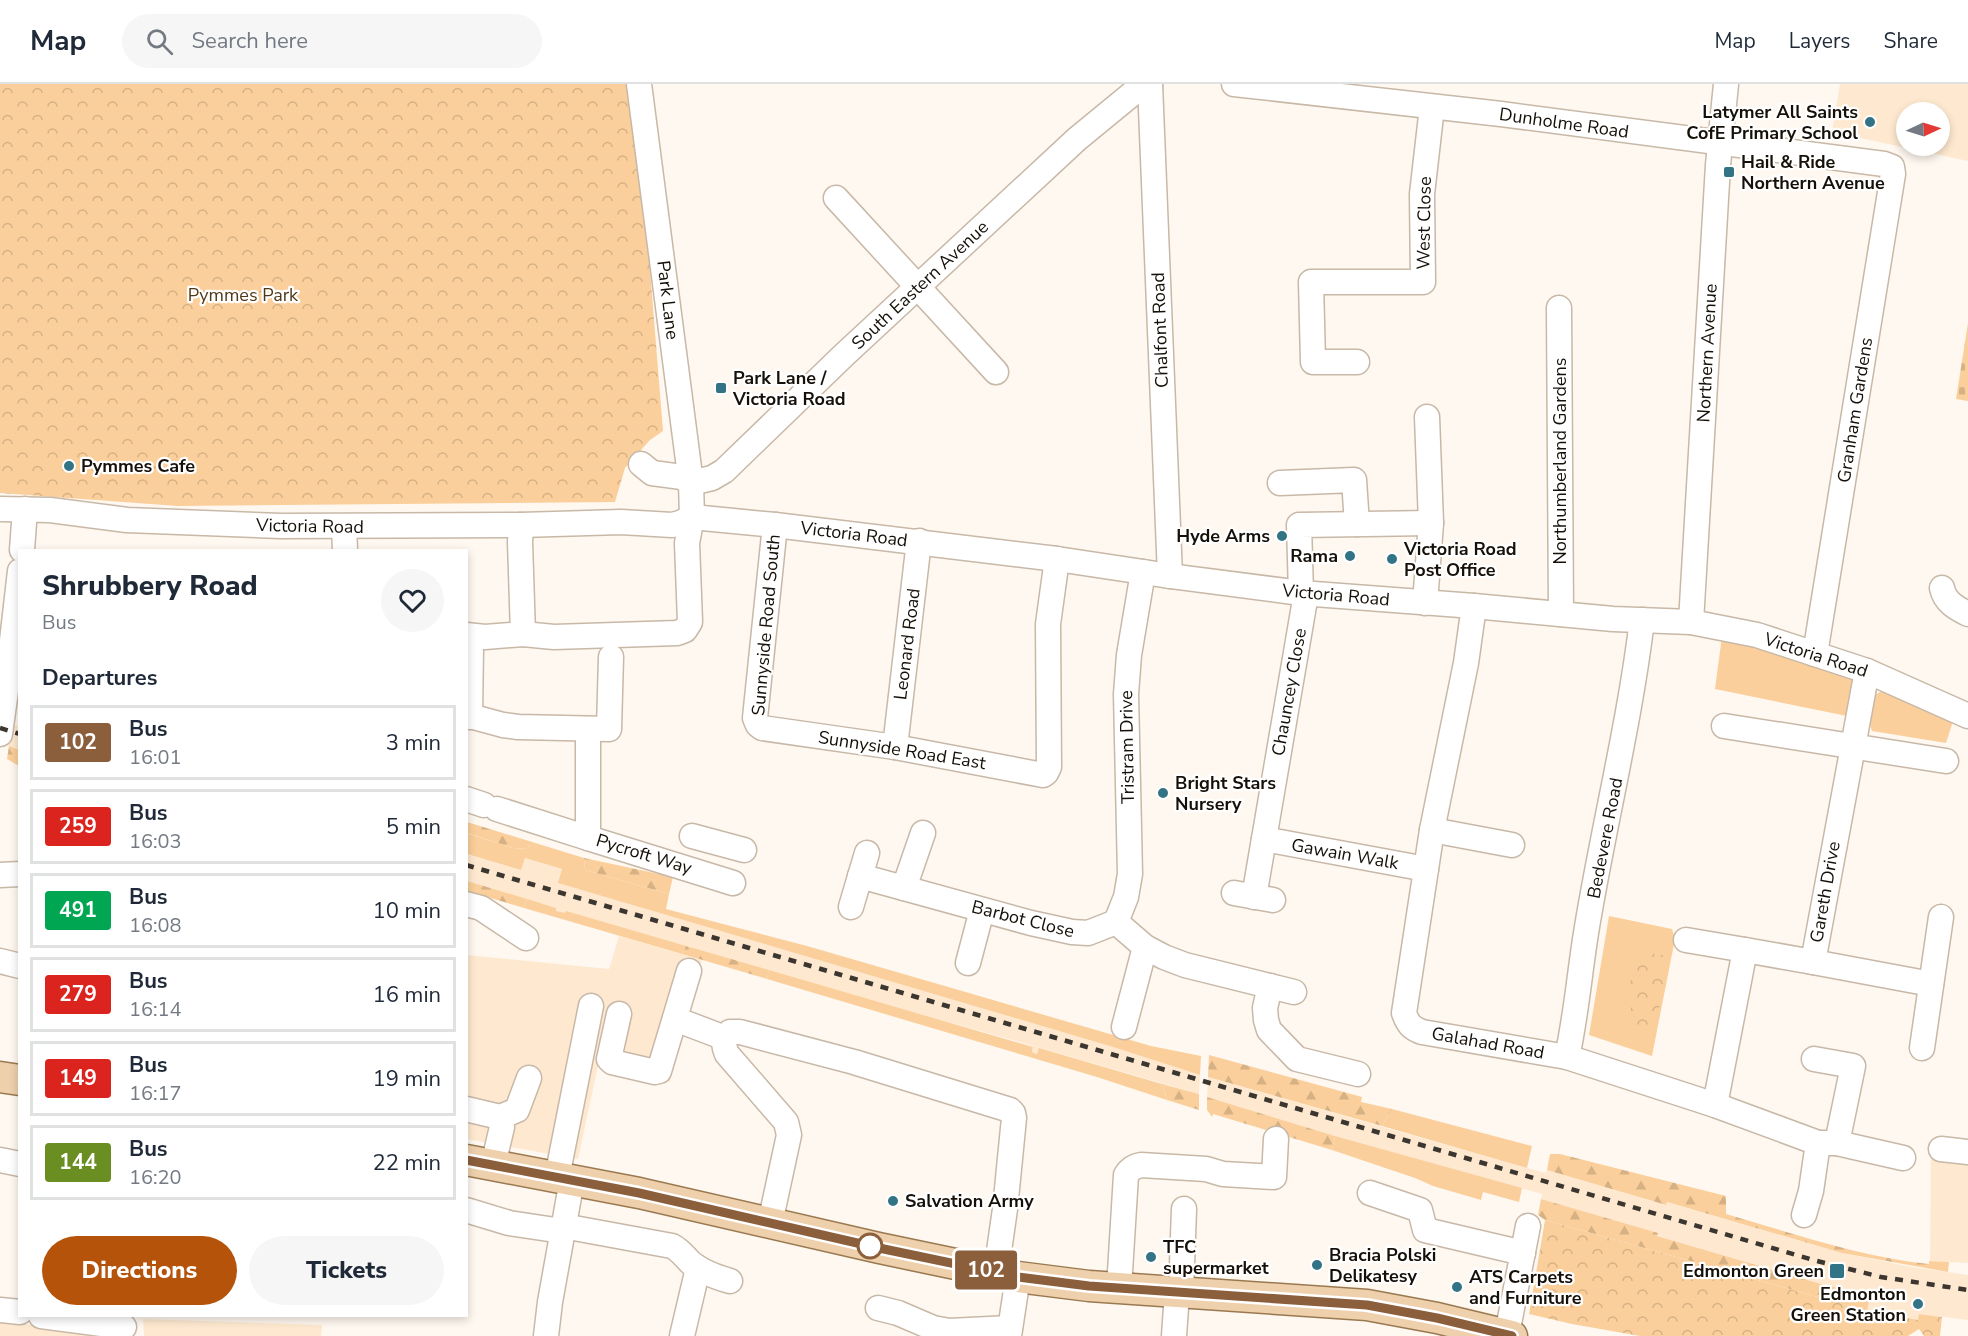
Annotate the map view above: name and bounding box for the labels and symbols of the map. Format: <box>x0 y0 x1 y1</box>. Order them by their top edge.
place label: Latymer All Saints CofE Primary School <box>1686 100 1858 145</box>
street label: Dunholme Road <box>1498 102 1630 144</box>
north arrow <box>1896 102 1950 156</box>
marker: Latymer All Saints CofE Primary School <box>1863 115 1877 129</box>
place label: Hail & Ride Northern Avenue <box>1741 150 1885 195</box>
marker: Hail & Ride Northern Avenue <box>1722 165 1736 179</box>
street label: West Close <box>1411 176 1437 270</box>
street label: South Eastern Avenue <box>846 215 994 355</box>
street label: Park Lane <box>651 259 685 341</box>
street label: Chalfont Road <box>1146 272 1174 388</box>
park label: Pymmes Park <box>188 283 299 307</box>
street label: Northern Avenue <box>1691 283 1723 423</box>
street label: Granham Gardens <box>1832 336 1878 484</box>
street label: Northumberland Gardens <box>1548 358 1572 564</box>
place label: Park Lane / Victoria Road <box>732 366 846 411</box>
marker: Park Lane / Victoria Road <box>714 381 728 395</box>
place label: Pymmes Cafe <box>81 454 195 478</box>
marker: Pymmes Cafe <box>62 459 76 473</box>
street label: Victoria Road <box>255 513 364 539</box>
street label: Victoria Road <box>798 515 909 552</box>
place label: Hyde Arms <box>1176 524 1270 548</box>
marker: Hyde Arms <box>1275 529 1289 543</box>
street label: Sunnyside Road South <box>746 533 786 717</box>
place label: Victoria Road Post Office <box>1403 537 1517 582</box>
place label: Rama <box>1290 544 1338 568</box>
marker: Rama <box>1343 549 1357 563</box>
marker: Victoria Road Post Office <box>1385 552 1399 566</box>
street label: Victoria Road <box>1280 578 1391 612</box>
street label: Leonard Road <box>888 587 926 701</box>
street label: Chauncey Close <box>1266 626 1312 758</box>
street label: Victoria Road <box>1760 627 1871 683</box>
street label: Tristram Drive <box>1114 690 1140 804</box>
street label: Sunnyside Road East <box>816 725 988 775</box>
place label: Bright Stars Nursery <box>1175 771 1276 816</box>
street label: Bedevere Road <box>1582 775 1628 901</box>
marker: Bright Stars Nursery <box>1156 786 1170 800</box>
street label: Pycroft Way <box>593 828 696 880</box>
street label: Gawain Walk <box>1289 833 1402 875</box>
street label: Gareth Drive <box>1804 840 1846 944</box>
street label: Barbot Close <box>969 895 1077 943</box>
street label: Galahad Road <box>1430 1021 1546 1065</box>
place label: Salvation Army <box>905 1189 1034 1213</box>
marker: Salvation Army <box>886 1194 900 1208</box>
unlabelled marker <box>857 1233 883 1259</box>
place label: TFC supermarket <box>1163 1235 1269 1280</box>
place label: Bracia Polski Delikatesy <box>1329 1243 1436 1288</box>
line badge: 102 <box>952 1250 1020 1290</box>
marker: TFC supermarket <box>1144 1250 1158 1264</box>
marker: Bracia Polski Delikatesy <box>1310 1258 1324 1272</box>
place label: Edmonton Green <box>1683 1259 1824 1283</box>
marker: Edmonton Green <box>1828 1262 1846 1280</box>
place label: ATS Carpets and Furniture <box>1469 1265 1582 1310</box>
marker: ATS Carpets and Furniture <box>1450 1280 1464 1294</box>
place label: Edmonton Green Station <box>1791 1282 1906 1327</box>
marker: Edmonton Green Station <box>1911 1297 1925 1311</box>

